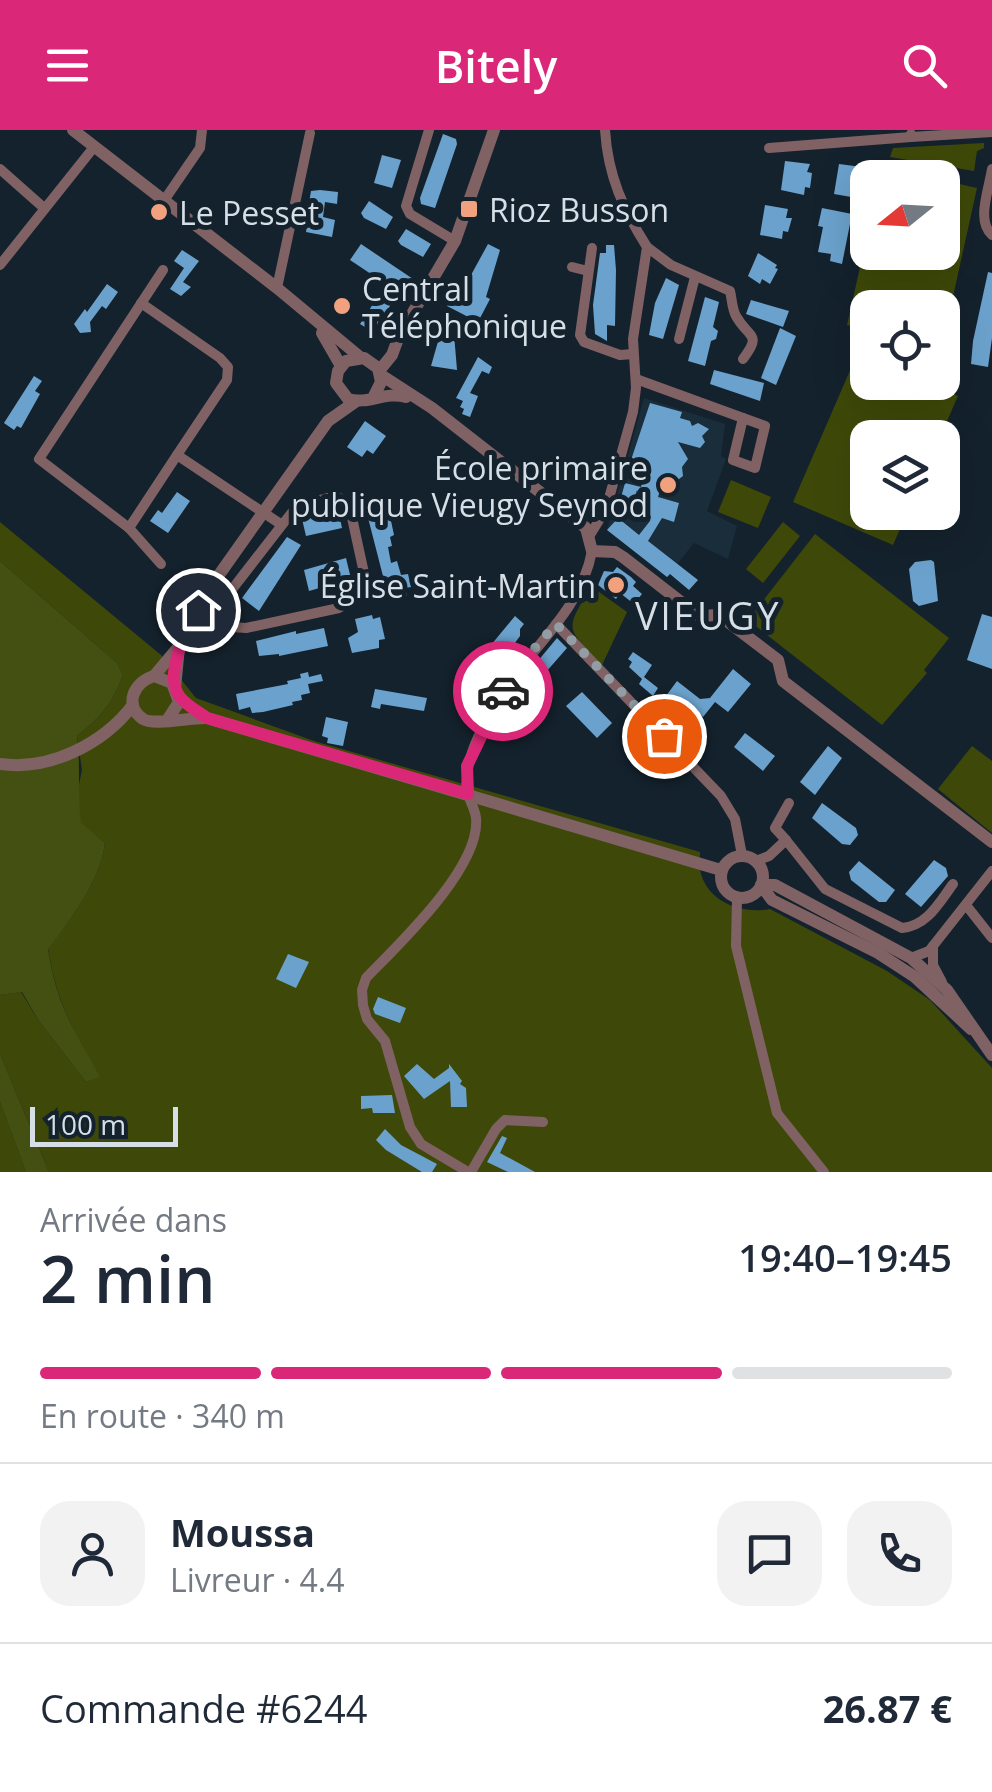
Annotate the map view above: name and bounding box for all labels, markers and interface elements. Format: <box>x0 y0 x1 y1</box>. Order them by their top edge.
text: Bitely <box>435 35 557 96</box>
icon: menu <box>40 38 95 93</box>
icon: search <box>897 38 952 93</box>
north arrow <box>850 160 960 270</box>
map controls <box>850 160 960 530</box>
place label: Rioz Busson <box>489 188 669 231</box>
place label: Le Pesset <box>179 191 319 234</box>
marker: Rioz Busson <box>458 198 480 220</box>
marker: Le Pesset <box>148 201 170 223</box>
place label: Central Téléphonique <box>362 267 567 347</box>
button: locate <box>850 290 960 400</box>
marker: Central Téléphonique <box>331 295 353 317</box>
button: layers <box>850 420 960 530</box>
place label: École primaire publique Vieugy Seynod <box>291 446 648 526</box>
marker: École primaire publique Vieugy Seynod <box>657 474 679 496</box>
place label: Église Saint-Martin <box>320 564 596 607</box>
pin <box>156 568 241 653</box>
marker: Église Saint-Martin <box>605 574 627 596</box>
icon: home <box>171 583 226 638</box>
district label: VIEUGY <box>635 589 781 641</box>
courier <box>453 641 553 741</box>
icon: car <box>476 664 531 719</box>
pin <box>622 694 707 779</box>
icon: bag <box>637 709 692 764</box>
scale bar <box>30 1102 178 1146</box>
text: 100 m <box>45 1105 126 1143</box>
text: Arrivée dans <box>40 1198 227 1241</box>
text: 19:40–19:45 <box>738 1231 952 1283</box>
text: 2 min <box>40 1234 215 1322</box>
text: En route · 340 m <box>40 1394 285 1437</box>
button: person <box>40 1501 145 1606</box>
button: chat <box>717 1501 822 1606</box>
button: phone <box>847 1501 952 1606</box>
text: Moussa <box>170 1506 315 1558</box>
text: Livreur · 4.4 <box>170 1558 345 1601</box>
text: Commande #6244 <box>40 1682 368 1734</box>
text: 26.87 € <box>823 1682 952 1734</box>

